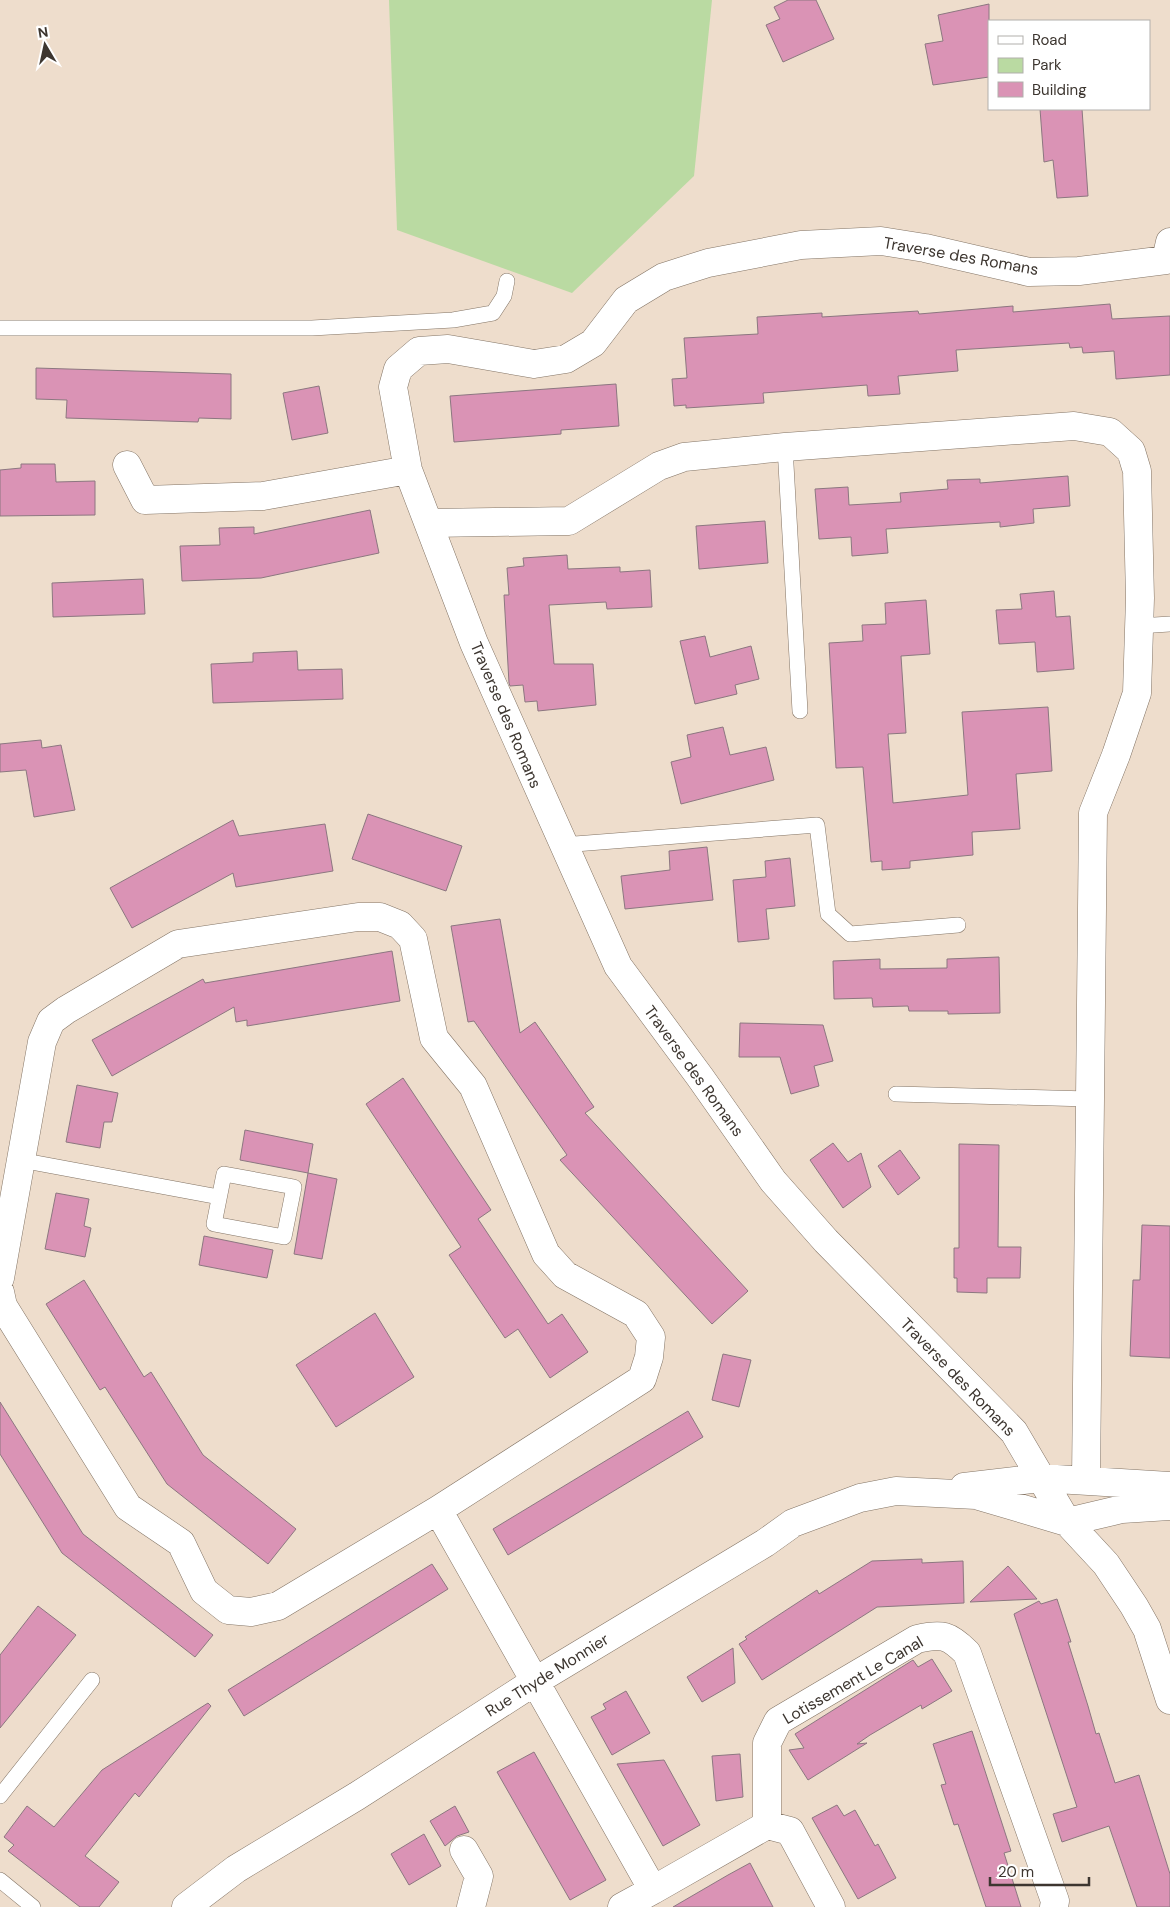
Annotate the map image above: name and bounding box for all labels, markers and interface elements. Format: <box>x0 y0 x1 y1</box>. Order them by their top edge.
north arrow <box>20 20 70 70</box>
legend <box>988 20 1150 110</box>
text: N <box>37 22 49 42</box>
text: Road <box>1032 30 1067 50</box>
text: Park <box>1032 55 1062 75</box>
text: Building <box>1032 80 1087 100</box>
street label: Traverse des Romans <box>882 232 1040 280</box>
street label: Traverse des Romans <box>466 639 546 791</box>
street label: Traverse des Romans <box>639 1001 749 1141</box>
street label: Traverse des Romans <box>896 1313 1020 1441</box>
street label: Rue Thyde Monnier <box>481 1629 613 1721</box>
street label: Lotissement Le Canal <box>779 1631 927 1729</box>
scale bar <box>990 1854 1089 1886</box>
text: 20 m <box>998 1862 1034 1882</box>

